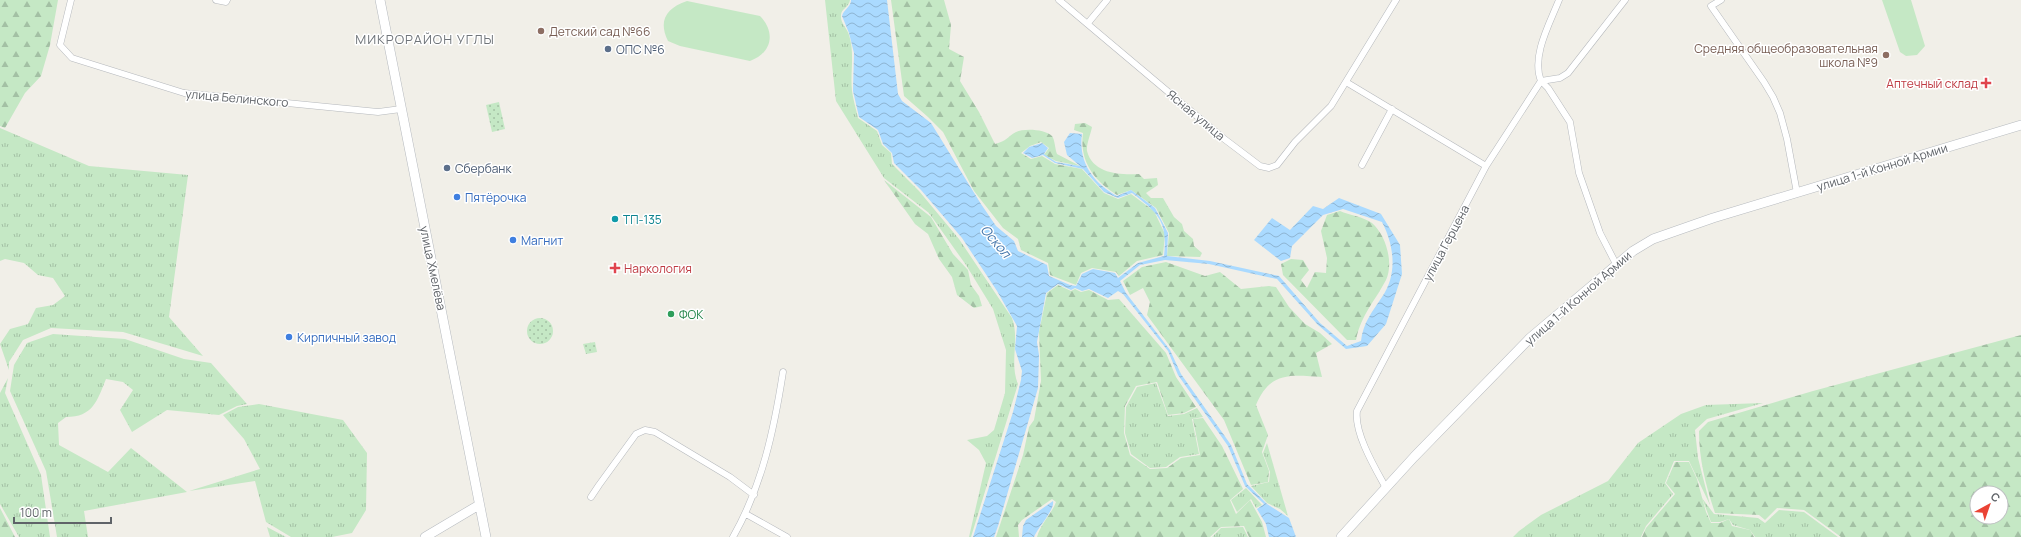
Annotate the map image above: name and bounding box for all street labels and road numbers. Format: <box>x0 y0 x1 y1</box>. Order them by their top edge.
street label: улица Белинского <box>185 85 289 111</box>
street label: Ясная улица <box>1163 86 1229 144</box>
street label: улица 1-й Конной Армии <box>1814 139 1950 195</box>
street label: улица Герцена <box>1419 202 1473 284</box>
street label: улица Хмелёва <box>416 224 450 312</box>
street label: улица 1-й Конной Армии <box>1521 247 1635 349</box>

